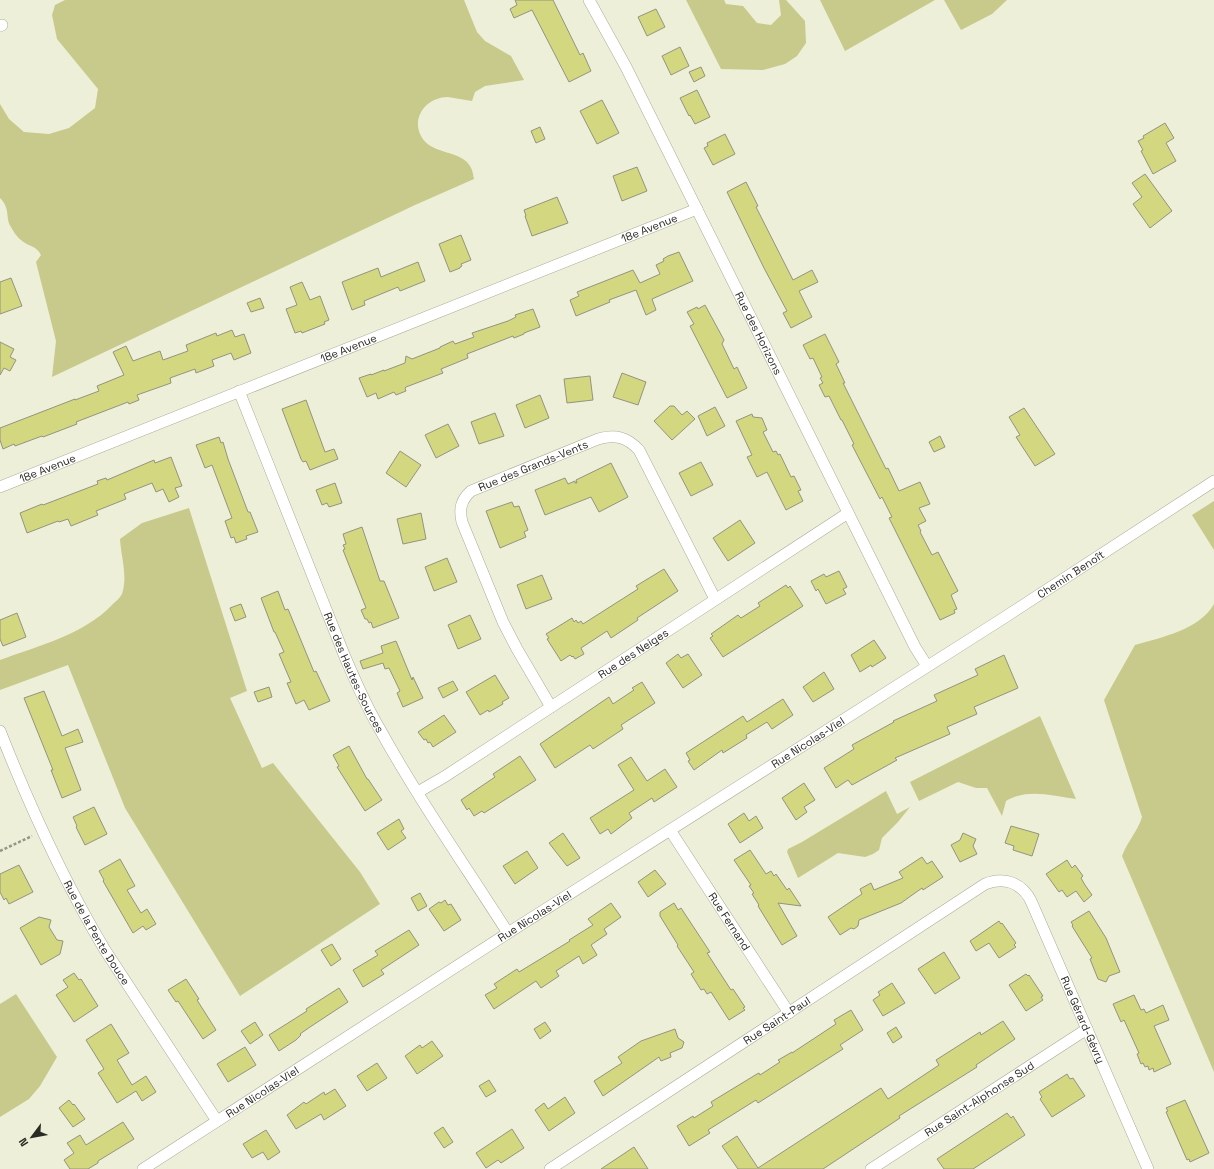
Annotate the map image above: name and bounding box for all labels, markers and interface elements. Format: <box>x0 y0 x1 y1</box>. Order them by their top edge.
street label: 18e Avenue <box>619 211 680 246</box>
street label: Rue des Horizons <box>732 289 785 377</box>
street label: 18e Avenue <box>318 331 379 366</box>
street label: Rue des Grands-Vents <box>476 437 590 494</box>
street label: 18e Avenue <box>17 451 78 486</box>
street label: Chemin Benoît <box>1035 547 1107 601</box>
street label: Rue des Hautes-Sources <box>321 610 387 735</box>
street label: Rue des Neiges <box>595 625 671 681</box>
street label: Rue Nicolas-Viel <box>769 714 847 771</box>
street label: Rue de la Pente Douce <box>61 878 133 988</box>
street label: Rue Nicolas-Viel <box>495 888 574 945</box>
street label: Rue Fernand <box>705 890 753 953</box>
street label: Rue Gérard-Gévry <box>1058 974 1108 1065</box>
street label: Rue Saint-Paul <box>740 993 813 1048</box>
street label: Rue Saint-Alphonse Sud <box>922 1058 1037 1140</box>
street label: Rue Nicolas-Viel <box>223 1063 301 1121</box>
north arrow <box>12 1117 52 1157</box>
text: N <box>16 1135 31 1149</box>

